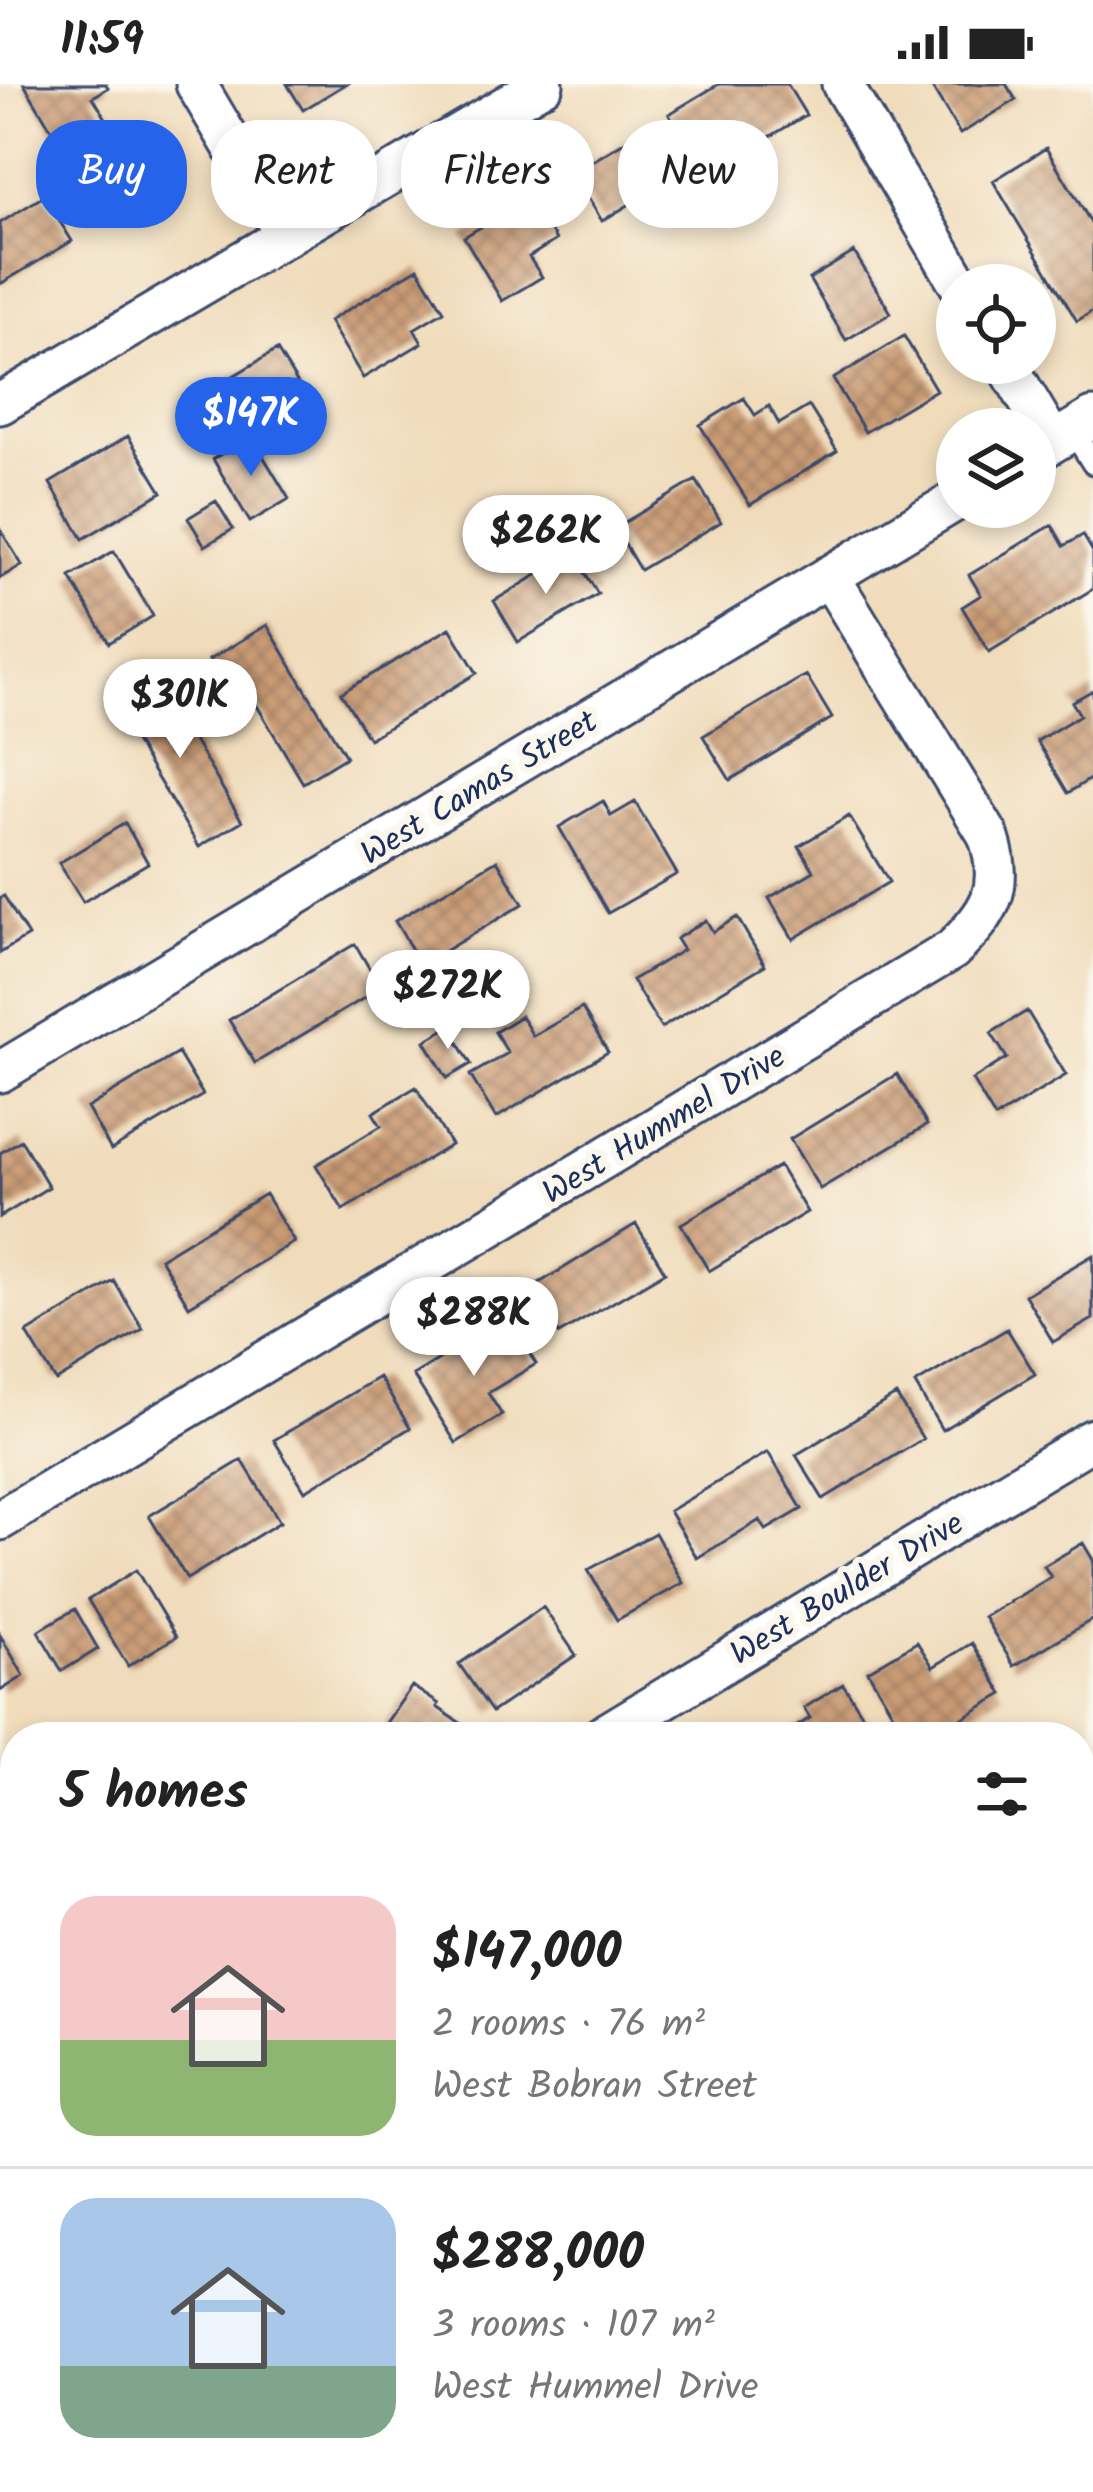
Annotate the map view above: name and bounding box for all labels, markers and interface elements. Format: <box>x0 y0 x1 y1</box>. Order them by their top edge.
text: 11:59 <box>60 6 144 78</box>
chip: Buy <box>36 120 187 228</box>
chip: Rent <box>211 120 377 228</box>
chip: Filters <box>401 120 594 228</box>
chip: New <box>618 120 778 228</box>
map controls <box>936 264 1056 528</box>
button: locate <box>936 264 1056 384</box>
pin: $147K <box>167 377 335 479</box>
text: $147K <box>202 385 300 447</box>
button: layers <box>936 408 1056 528</box>
pin: $262K <box>462 495 630 597</box>
text: $262K <box>489 503 603 565</box>
pin: $301K <box>96 659 264 761</box>
text: $301K <box>130 667 230 729</box>
street label: West Camas Street <box>351 696 610 881</box>
pin: $272K <box>364 950 532 1052</box>
text: $272K <box>393 958 503 1020</box>
street label: West Hummel Drive <box>533 1032 797 1220</box>
pin: $288K <box>390 1277 558 1379</box>
text: $288K <box>416 1285 532 1347</box>
street label: West Boulder Drive <box>721 1499 975 1681</box>
text: 5 homes <box>60 1754 248 1835</box>
icon: filters <box>969 1761 1035 1827</box>
text: $147,000 <box>432 1914 621 1995</box>
icon: home <box>156 1944 300 2088</box>
text: 2 rooms · 76 m² <box>432 1995 705 2057</box>
text: West Bobran Street <box>432 2057 757 2119</box>
text: $288,000 <box>432 2215 644 2296</box>
icon: home <box>156 2246 300 2390</box>
text: 3 rooms · 107 m² <box>432 2296 715 2358</box>
text: West Hummel Drive <box>432 2358 758 2420</box>

